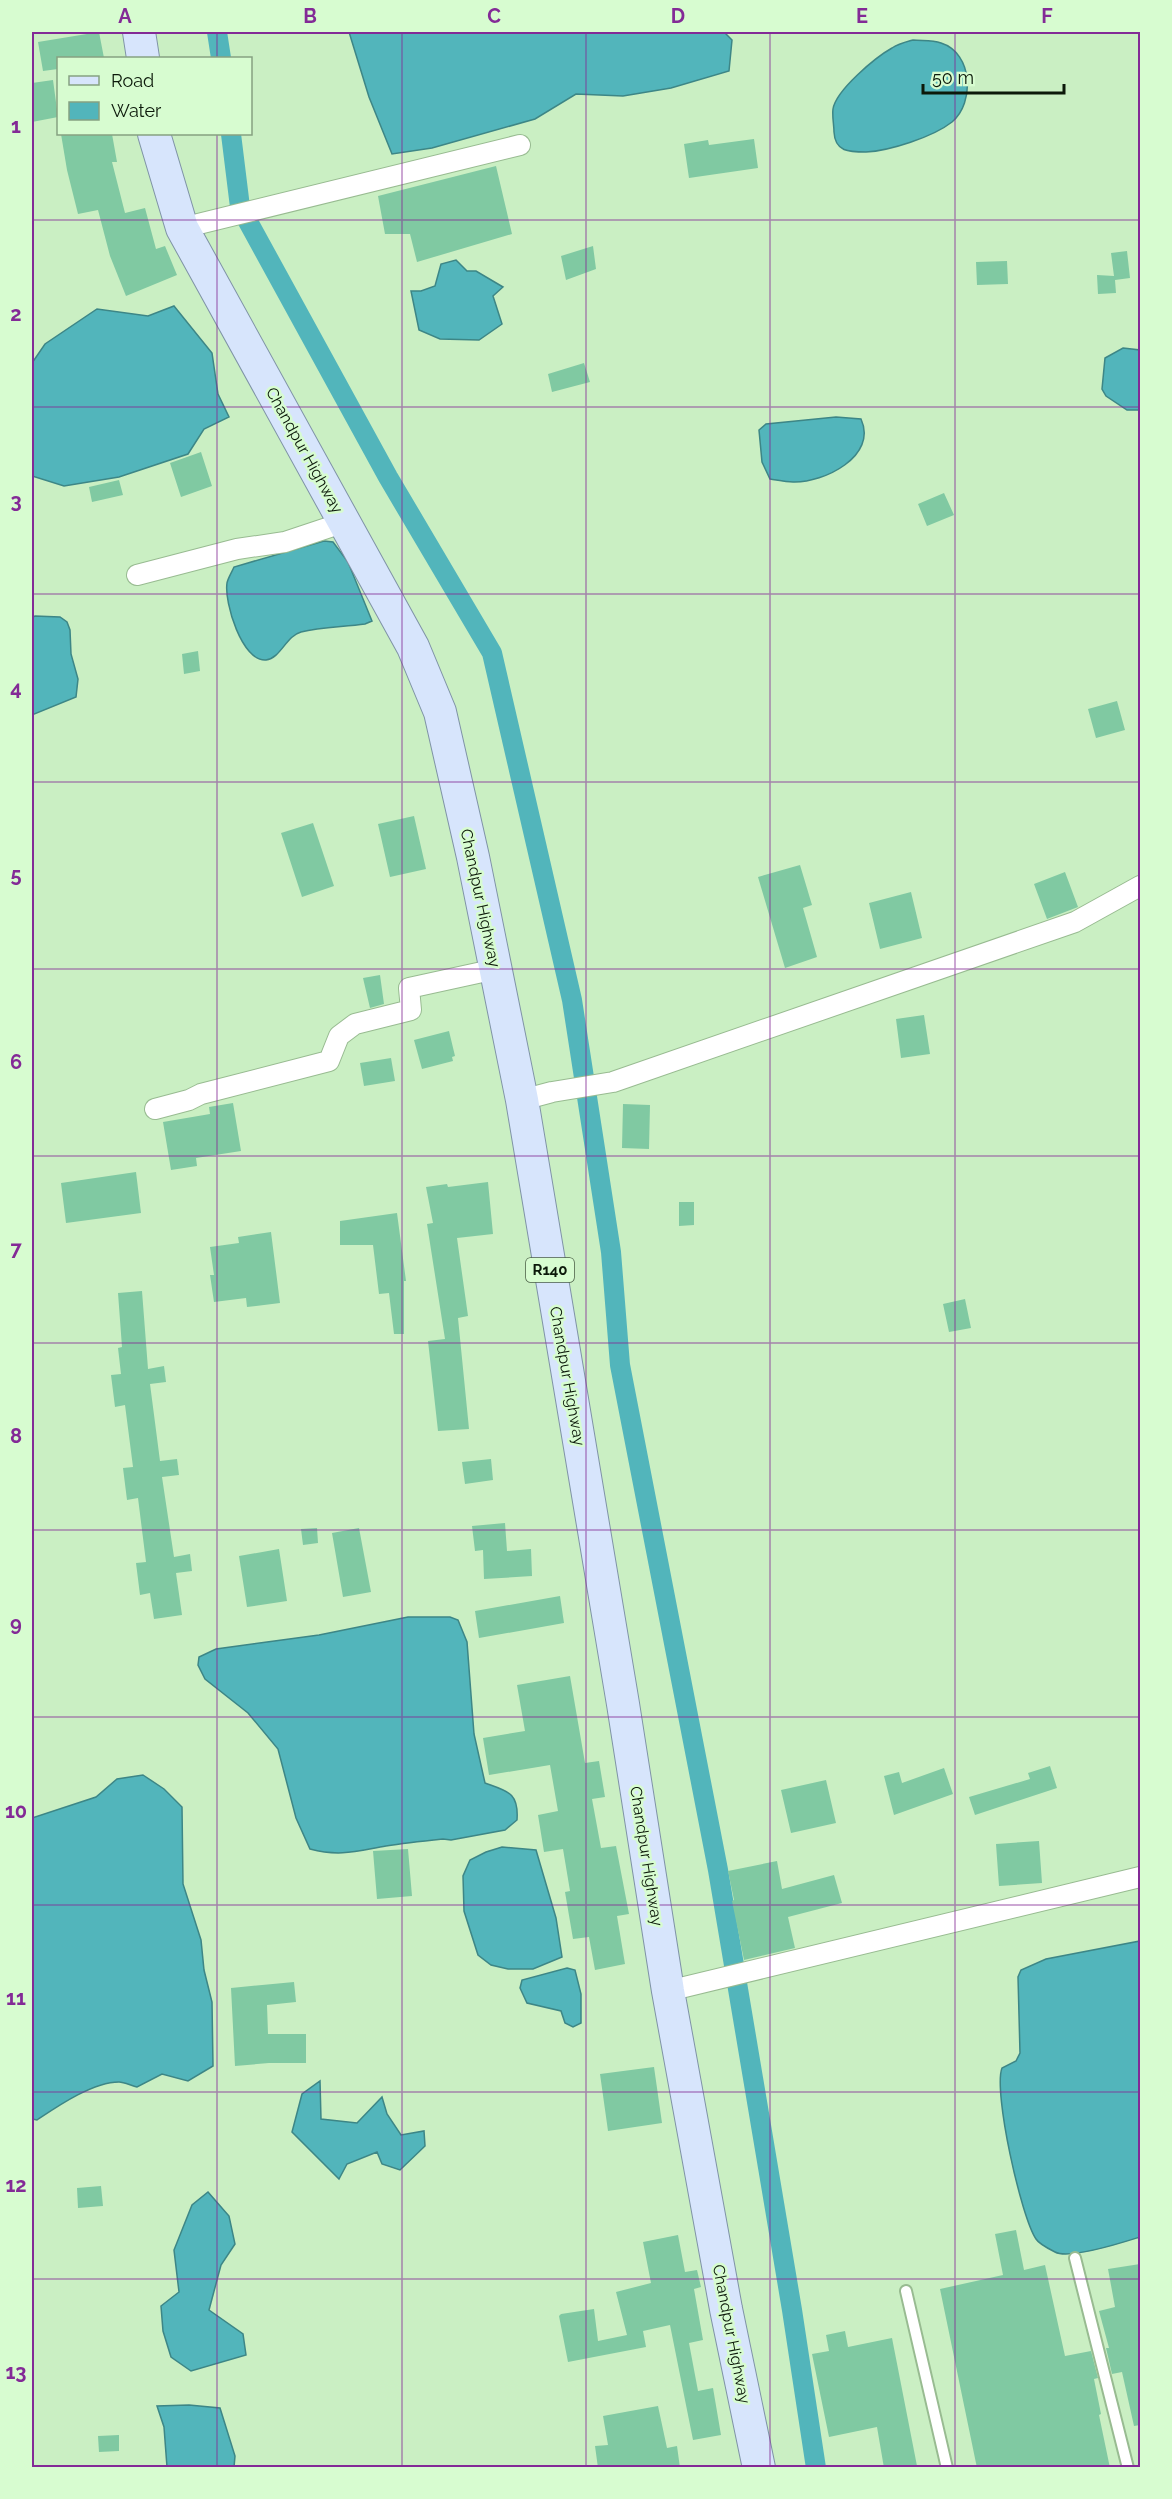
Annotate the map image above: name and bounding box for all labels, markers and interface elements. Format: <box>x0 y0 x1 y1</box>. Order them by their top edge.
text: A <box>118 4 132 28</box>
text: B <box>303 4 317 28</box>
text: C <box>487 4 501 28</box>
text: D <box>671 4 685 28</box>
text: E <box>856 4 868 28</box>
text: F <box>1041 4 1053 28</box>
legend <box>57 57 252 135</box>
scale bar <box>923 57 1064 95</box>
text: 50 m <box>932 67 974 88</box>
text: Road <box>111 70 154 91</box>
text: Water <box>111 100 162 121</box>
text: 1 <box>11 114 21 138</box>
text: 2 <box>10 302 22 326</box>
street label: Chandpur Highway <box>262 384 347 517</box>
text: 3 <box>10 489 22 513</box>
text: 4 <box>10 676 22 700</box>
street label: Chandpur Highway <box>457 827 505 969</box>
text: 5 <box>10 863 22 887</box>
text: 6 <box>10 1050 22 1074</box>
text: 7 <box>10 1237 22 1261</box>
road number: R140 <box>526 1258 574 1282</box>
street label: Chandpur Highway <box>546 1305 589 1448</box>
text: 8 <box>10 1424 22 1448</box>
text: 9 <box>10 1612 22 1636</box>
street label: Chandpur Highway <box>626 1785 667 1928</box>
text: 10 <box>5 1799 27 1823</box>
text: 11 <box>6 1986 26 2010</box>
text: 12 <box>5 2173 27 2197</box>
street label: Chandpur Highway <box>709 2263 754 2406</box>
text: 13 <box>5 2360 27 2384</box>

